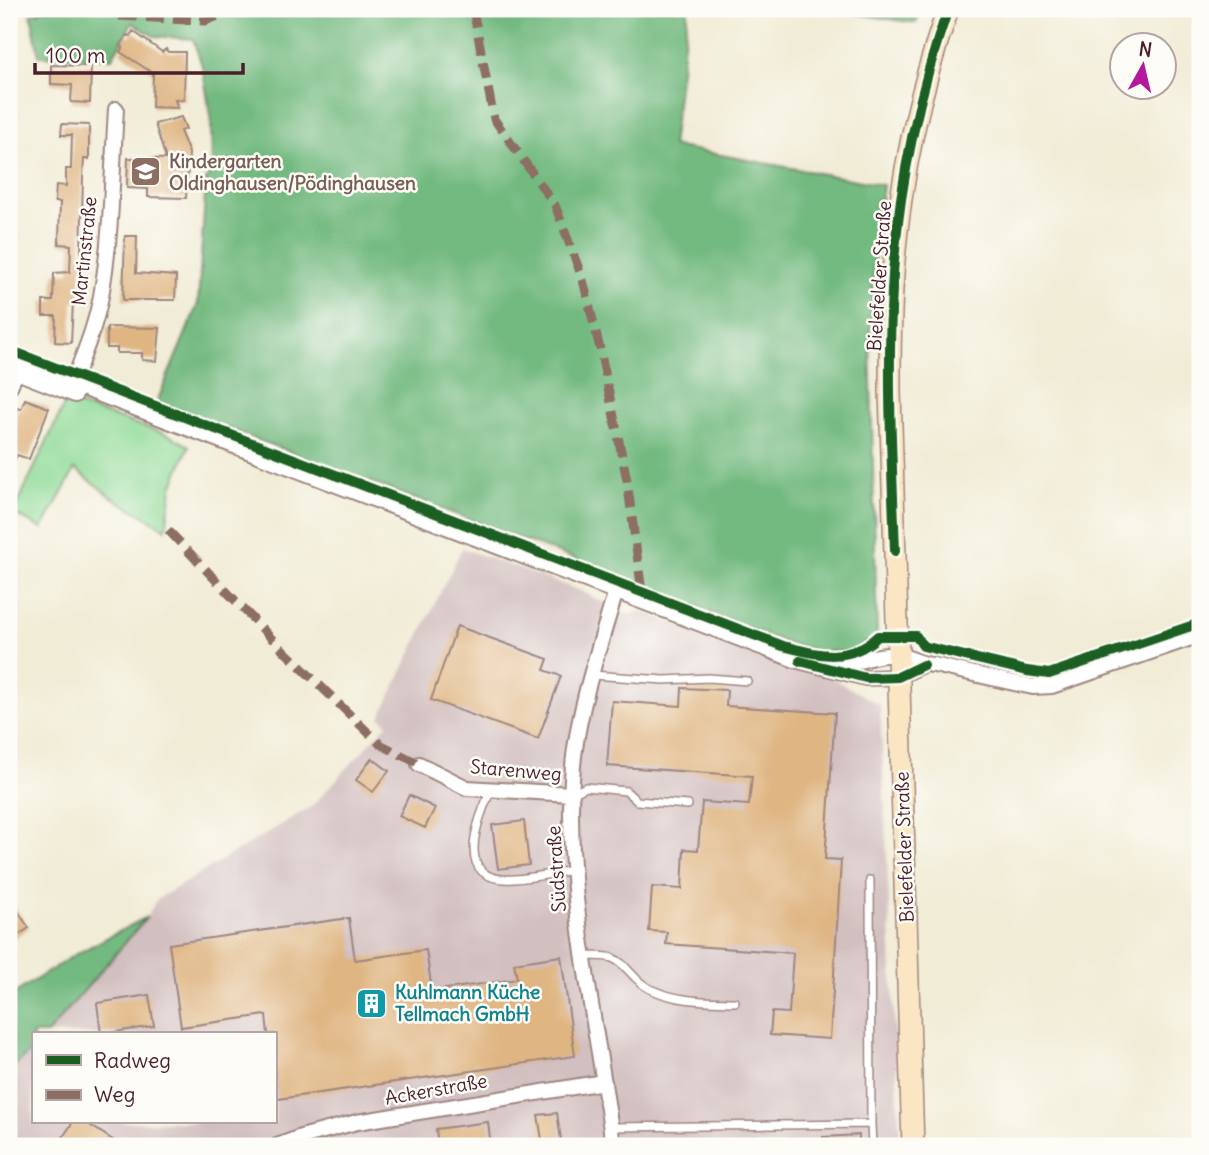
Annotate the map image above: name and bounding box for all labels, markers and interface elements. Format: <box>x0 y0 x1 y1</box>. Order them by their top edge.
scale bar <box>35 32 243 76</box>
north arrow <box>1108 32 1178 102</box>
text: N <box>1137 36 1154 62</box>
text: 100 m <box>46 42 105 69</box>
place label: Kindergarten Oldinghausen/Pödinghausen <box>169 149 416 195</box>
school or university icon: Kindergarten Oldinghausen/Pödinghausen <box>129 155 163 189</box>
street label: Martinstraße <box>66 195 102 307</box>
street label: Bielefelder Straße <box>862 200 896 352</box>
street label: Starenweg <box>469 754 563 786</box>
street label: Bielefelder Straße <box>889 771 919 923</box>
street label: Südstraße <box>541 825 571 913</box>
place label: Kuhlmann Küche Tellmach GmbH <box>395 980 540 1026</box>
building icon: Kuhlmann Küche Tellmach GmbH <box>355 986 389 1020</box>
legend <box>32 1032 276 1124</box>
text: Radweg <box>94 1047 171 1074</box>
street label: Ackerstraße <box>383 1068 489 1110</box>
text: Weg <box>94 1081 135 1108</box>

